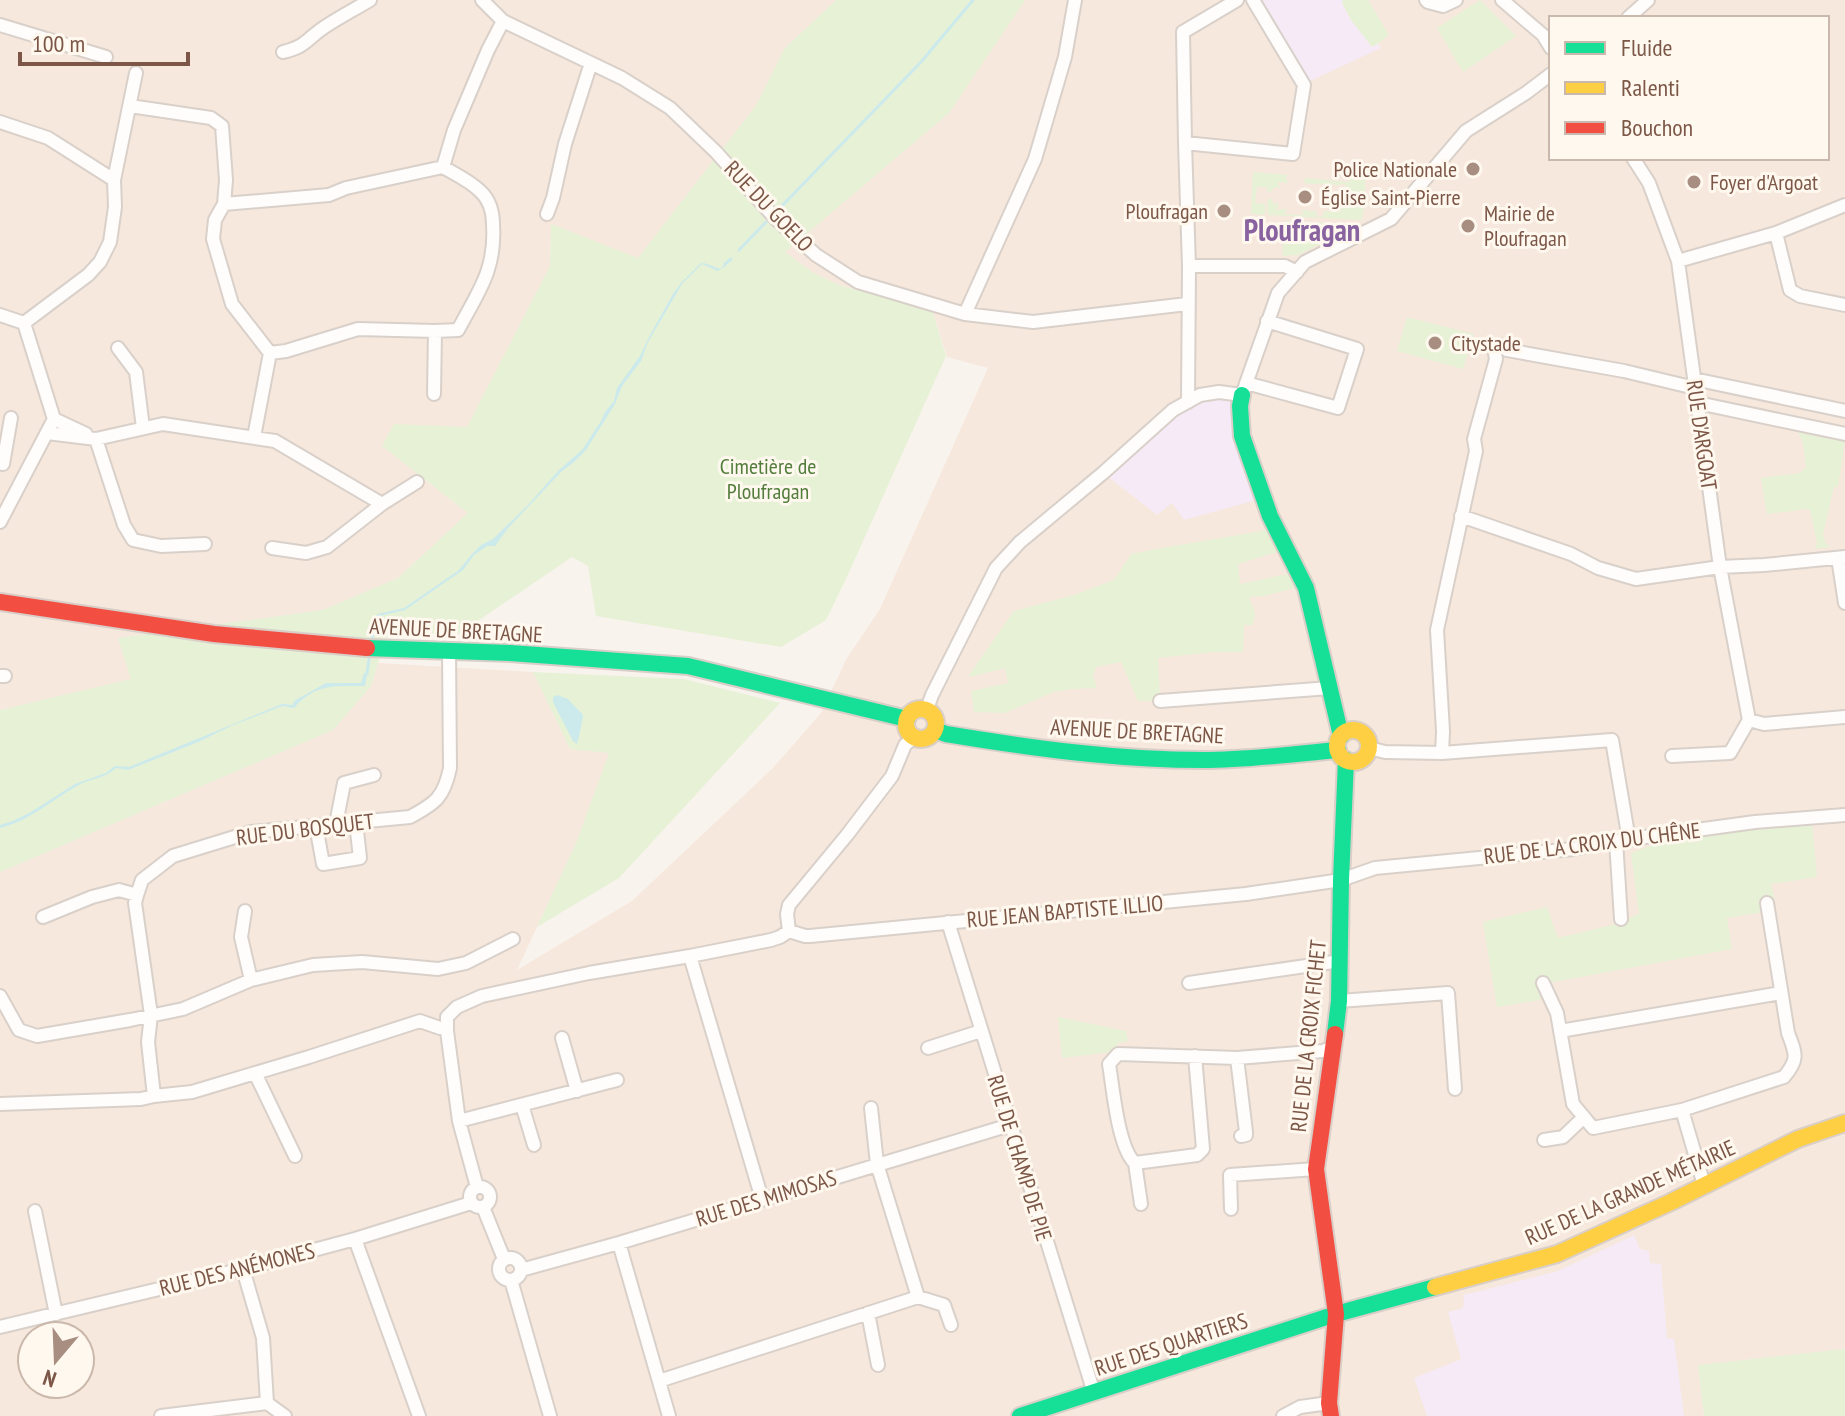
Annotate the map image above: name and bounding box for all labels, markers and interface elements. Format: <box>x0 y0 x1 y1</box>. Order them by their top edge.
scale bar <box>20 16 188 66</box>
legend <box>1549 16 1829 160</box>
text: 100 m <box>32 28 85 59</box>
text: Fluide <box>1621 32 1672 63</box>
text: Ralenti <box>1621 72 1680 103</box>
text: Bouchon <box>1621 112 1693 143</box>
street label: RUE DU GOELO <box>719 155 819 257</box>
place label: Police Nationale <box>1333 155 1457 183</box>
marker: Police Nationale <box>1464 160 1482 178</box>
place label: Foyer d'Argoat <box>1710 168 1818 196</box>
marker: Foyer d'Argoat <box>1685 173 1703 191</box>
place label: Église Saint-Pierre <box>1321 183 1461 211</box>
marker: Église Saint-Pierre <box>1296 188 1314 206</box>
place label: Ploufragan <box>1125 197 1208 225</box>
place label: Mairie de Ploufragan <box>1484 199 1567 252</box>
marker: Ploufragan <box>1215 202 1233 220</box>
district label: Ploufragan <box>1244 210 1360 249</box>
marker: Mairie de Ploufragan <box>1459 217 1477 235</box>
place label: Citystade <box>1451 329 1521 357</box>
marker: Citystade <box>1426 334 1444 352</box>
street label: RUE D'ARGOAT <box>1680 378 1724 492</box>
park label: Cimetière de Ploufragan <box>720 452 816 505</box>
street label: AVENUE DE BRETAGNE <box>369 611 543 649</box>
street label: AVENUE DE BRETAGNE <box>1050 712 1224 750</box>
street label: RUE DU BOSQUET <box>235 807 376 851</box>
street label: RUE DE LA CROIX DU CHÊNE <box>1482 816 1702 870</box>
street label: RUE JEAN BAPTISTE ILLIO <box>966 888 1164 934</box>
street label: RUE DE LA CROIX FICHET <box>1284 938 1332 1133</box>
street label: RUE DE CHAMP DE PIE <box>981 1072 1059 1244</box>
street label: RUE DE LA GRANDE MÉTAIRIE <box>1521 1133 1739 1251</box>
street label: RUE DES MIMOSAS <box>692 1163 840 1233</box>
street label: RUE DES ANÉMONES <box>156 1236 318 1302</box>
street label: RUE DES QUARTIERS <box>1091 1306 1251 1382</box>
north arrow <box>16 1320 96 1400</box>
text: N <box>39 1364 60 1394</box>

